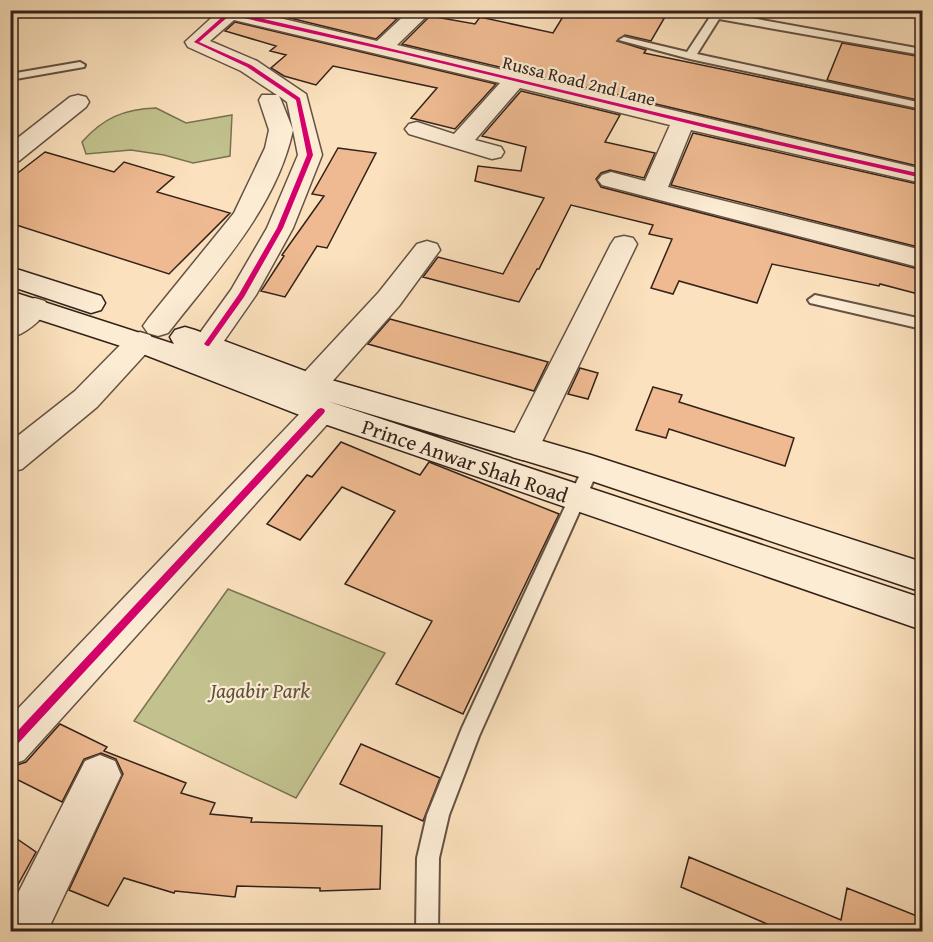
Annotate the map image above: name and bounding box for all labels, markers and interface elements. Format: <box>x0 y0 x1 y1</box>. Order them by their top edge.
street label: Russa Road 2nd Lane <box>500 48 658 113</box>
street label: Prince Anwar Shah Road <box>358 411 573 511</box>
park label: Jagabir Park <box>207 675 310 706</box>

